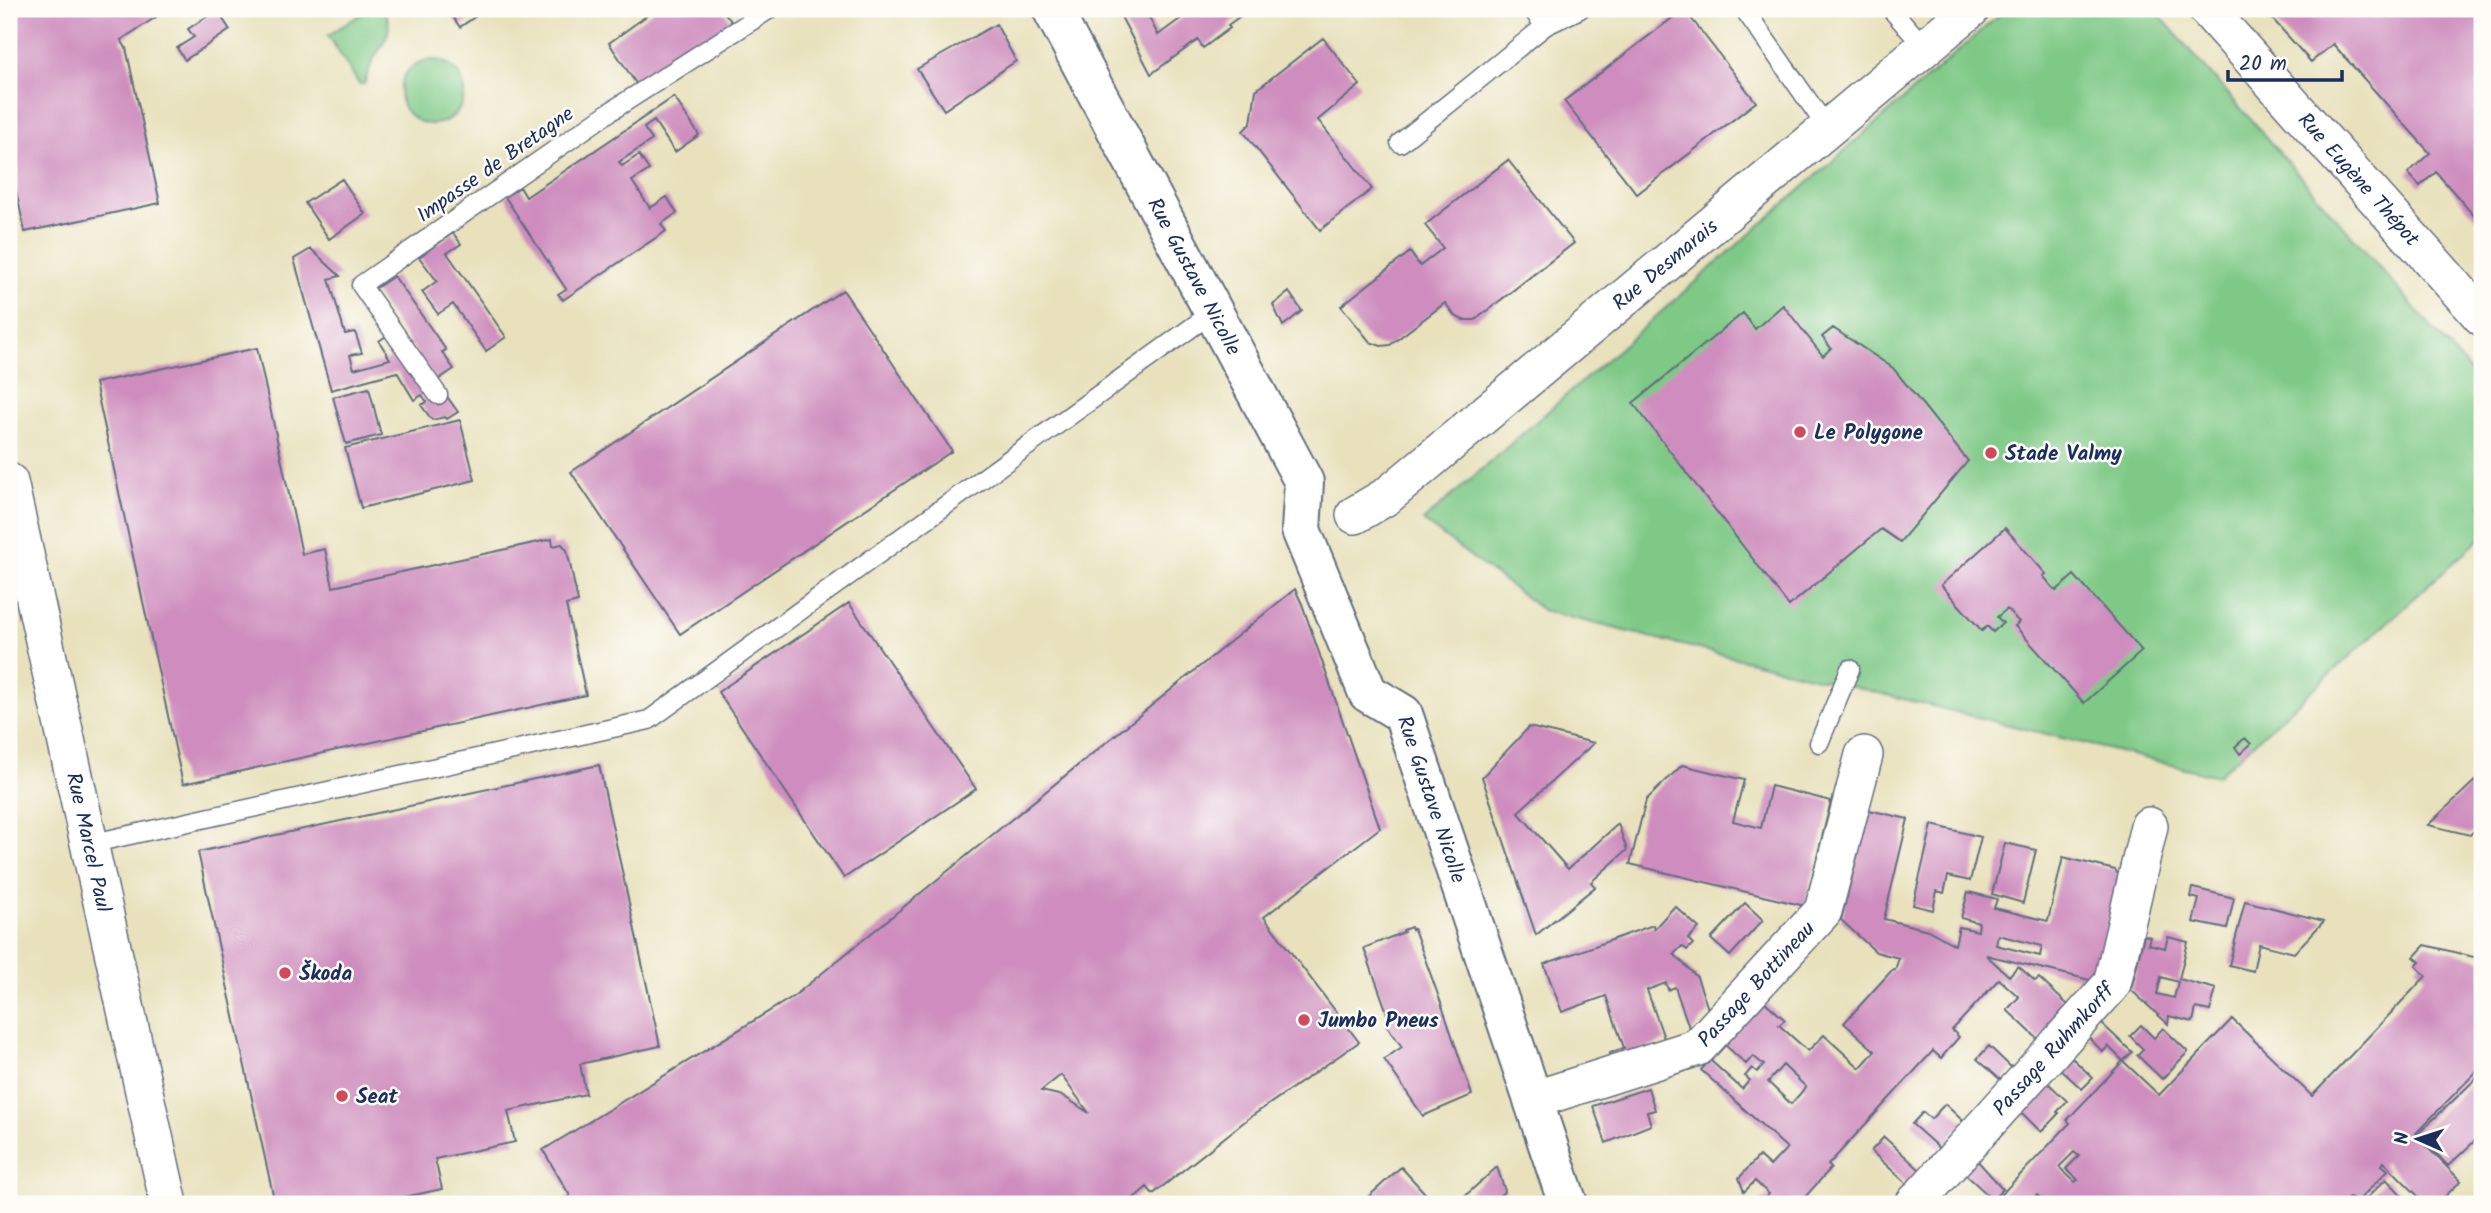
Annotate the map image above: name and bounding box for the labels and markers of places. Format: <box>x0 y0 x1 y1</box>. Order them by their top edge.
place label: Le Polygone <box>1814 417 1923 450</box>
marker: Le Polygone <box>1792 424 1808 440</box>
place label: Stade Valmy <box>2005 438 2122 471</box>
marker: Stade Valmy <box>1983 445 1999 461</box>
place label: Škoda <box>299 958 353 991</box>
marker: Škoda <box>277 965 293 981</box>
place label: Jumbo Pneus <box>1318 1005 1439 1038</box>
marker: Jumbo Pneus <box>1296 1012 1312 1028</box>
place label: Seat <box>356 1081 399 1114</box>
marker: Seat <box>334 1088 350 1104</box>

